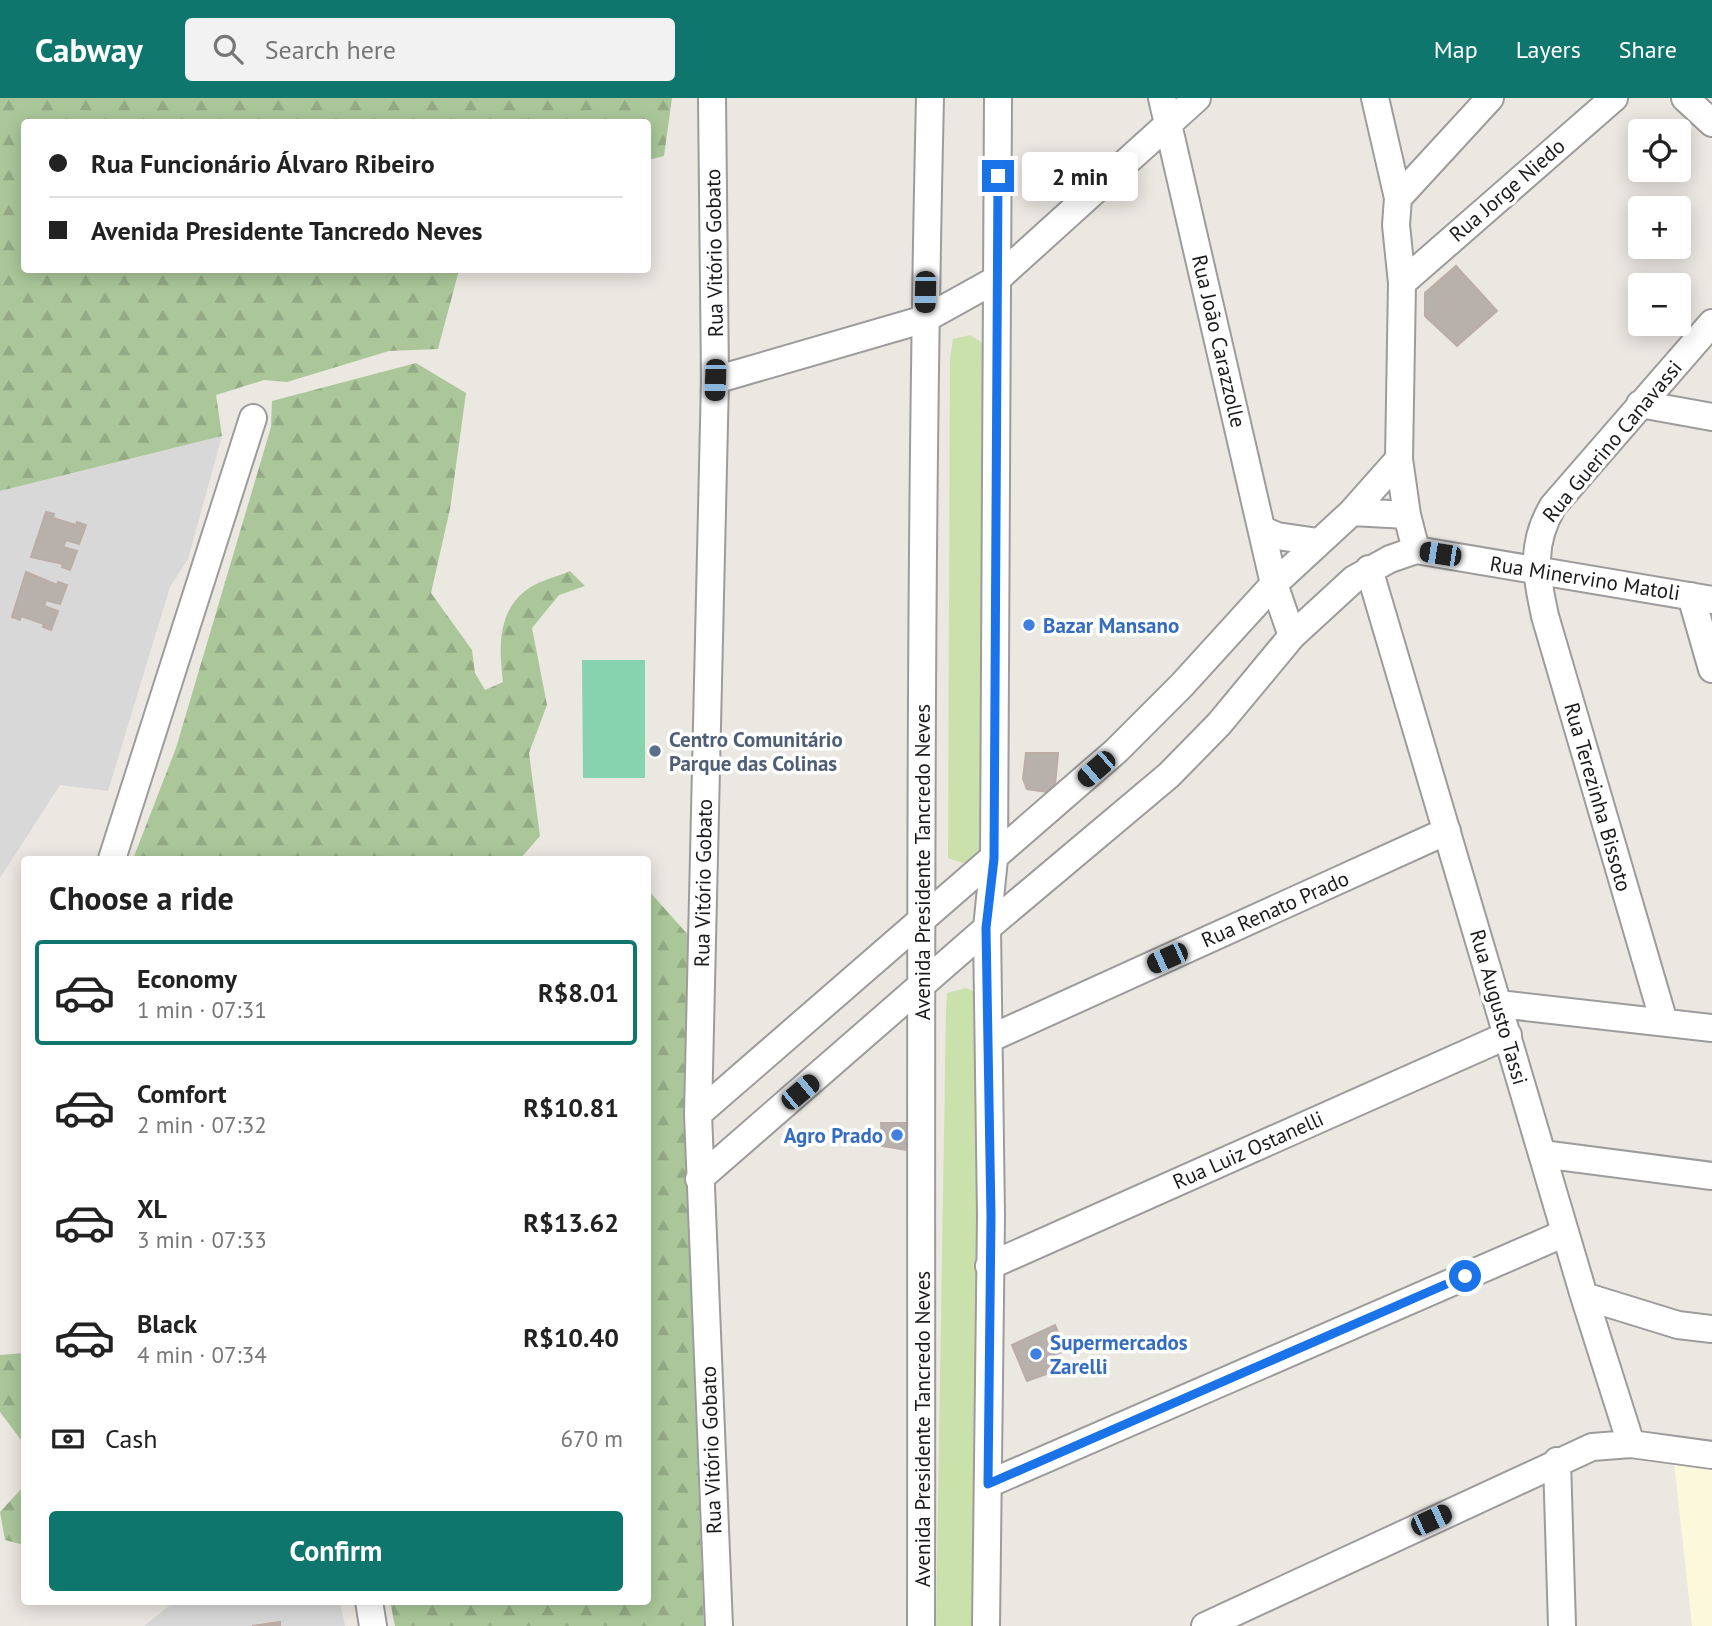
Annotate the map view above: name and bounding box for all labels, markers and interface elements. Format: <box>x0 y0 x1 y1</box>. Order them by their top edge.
search box <box>185 18 675 81</box>
text: Cabway <box>35 28 143 71</box>
icon: search <box>209 30 247 68</box>
text: Search here <box>265 33 396 66</box>
text: Map <box>1434 34 1478 65</box>
text: Layers <box>1516 34 1581 65</box>
text: Share <box>1619 34 1677 65</box>
map controls <box>1628 119 1691 336</box>
button: locate <box>1628 119 1691 182</box>
street label: Rua Jorge Niedo <box>1444 132 1570 248</box>
text: Rua Funcionário Álvaro Ribeiro <box>91 147 435 180</box>
callout: 2 min <box>1023 152 1138 200</box>
route end <box>982 160 1014 192</box>
text: 2 min <box>1052 162 1108 191</box>
street label: Rua Vitório Gobato <box>699 169 729 337</box>
button: + <box>1628 196 1691 259</box>
text: Avenida Presidente Tancredo Neves <box>91 214 483 247</box>
street label: Rua João Carazzolle <box>1186 252 1252 430</box>
car <box>915 271 936 313</box>
button: − <box>1628 273 1691 336</box>
street label: Rua Guerino Canavassi <box>1536 354 1688 528</box>
car <box>704 359 727 401</box>
car <box>1418 540 1463 568</box>
street label: Rua Minervino Matoli <box>1488 550 1682 606</box>
place label: Bazar Mansano <box>1043 612 1179 639</box>
marker: Bazar Mansano <box>1021 617 1037 633</box>
street label: Rua Terezinha Bissoto <box>1558 699 1638 895</box>
street label: Avenida Presidente Tancredo Neves <box>909 704 936 1020</box>
place label: Centro Comunitário Parque das Colinas <box>669 726 843 777</box>
marker: Centro Comunitário Parque das Colinas <box>647 743 663 759</box>
car <box>1074 747 1119 791</box>
street label: Rua Vitório Gobato <box>688 799 718 967</box>
street label: Rua Renato Prado <box>1197 864 1353 954</box>
text: Choose a ride <box>49 877 234 919</box>
street label: Rua Augusto Tassi <box>1464 926 1534 1088</box>
car <box>1144 940 1191 976</box>
icon: car <box>53 961 116 1024</box>
text: Economy <box>137 962 237 995</box>
text: R$8.01 <box>538 976 619 1009</box>
text: 1 min · 07:31 <box>137 995 267 1024</box>
car <box>778 1070 823 1114</box>
icon: car <box>53 1076 116 1139</box>
text: Comfort <box>137 1077 227 1110</box>
text: R$10.81 <box>523 1091 619 1124</box>
street label: Rua Luiz Ostanelli <box>1168 1105 1328 1195</box>
text: 2 min · 07:32 <box>137 1110 267 1139</box>
place label: Agro Prado <box>784 1122 883 1149</box>
marker: Agro Prado <box>889 1127 905 1143</box>
icon: car <box>53 1191 116 1254</box>
text: XL <box>137 1192 167 1225</box>
text: R$13.62 <box>523 1206 619 1239</box>
text: 3 min · 07:33 <box>137 1225 267 1254</box>
route start <box>1449 1260 1481 1292</box>
street label: Avenida Presidente Tancredo Neves <box>909 1271 936 1587</box>
icon: car <box>53 1306 116 1369</box>
text: Black <box>137 1307 197 1340</box>
text: R$10.40 <box>523 1321 619 1354</box>
place label: Supermercados Zarelli <box>1050 1329 1188 1380</box>
text: 4 min · 07:34 <box>137 1340 267 1369</box>
marker: Supermercados Zarelli <box>1028 1346 1044 1362</box>
street label: Rua Vitório Gobato <box>695 1365 727 1535</box>
icon: cash <box>49 1420 87 1458</box>
text: Cash <box>105 1422 157 1455</box>
text: 670 m <box>561 1424 623 1453</box>
car <box>1408 1502 1455 1538</box>
button: Confirm <box>49 1511 623 1591</box>

